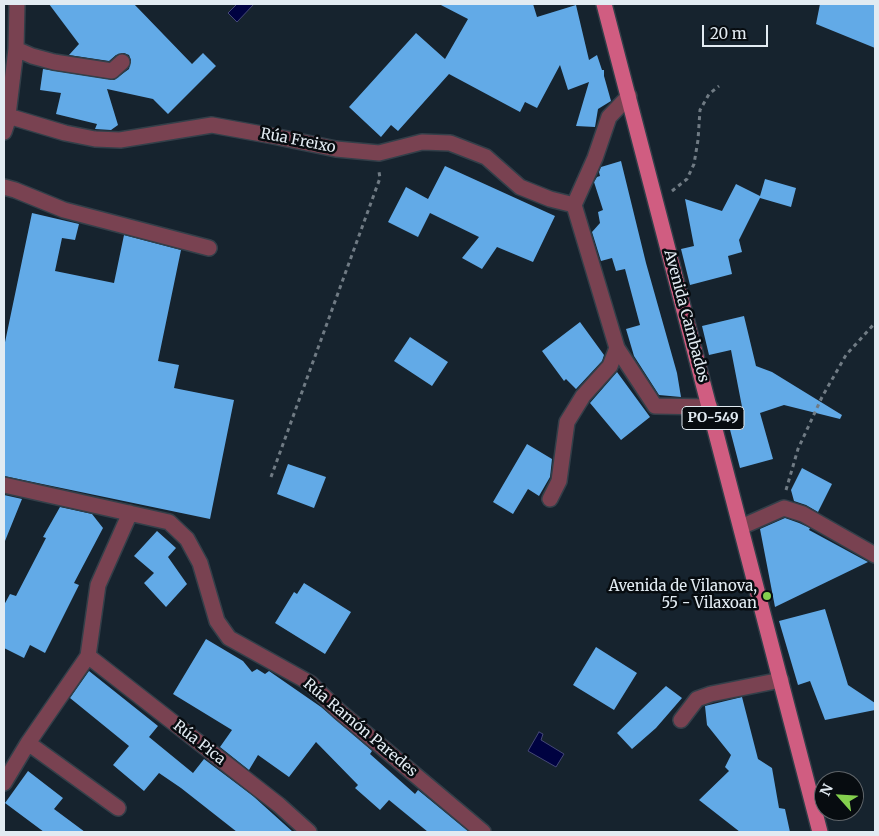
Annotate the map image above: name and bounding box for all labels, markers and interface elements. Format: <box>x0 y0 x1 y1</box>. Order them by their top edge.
scale bar <box>704 15 770 47</box>
text: 20 m <box>710 24 747 43</box>
street label: Rúa Freixo <box>259 125 337 157</box>
street label: Avenida Cambados <box>660 248 712 384</box>
road number: PO-549 <box>682 406 744 429</box>
place label: Avenida de Vilanova, 55 - Vilaxoan <box>609 578 757 613</box>
marker: Avenida de Vilanova, 55 - Vilaxoan <box>761 590 773 602</box>
street label: Rúa Ramón Paredes <box>299 675 421 781</box>
street label: Rúa Pica <box>169 717 229 769</box>
north arrow <box>814 771 864 821</box>
text: N <box>816 781 837 799</box>

